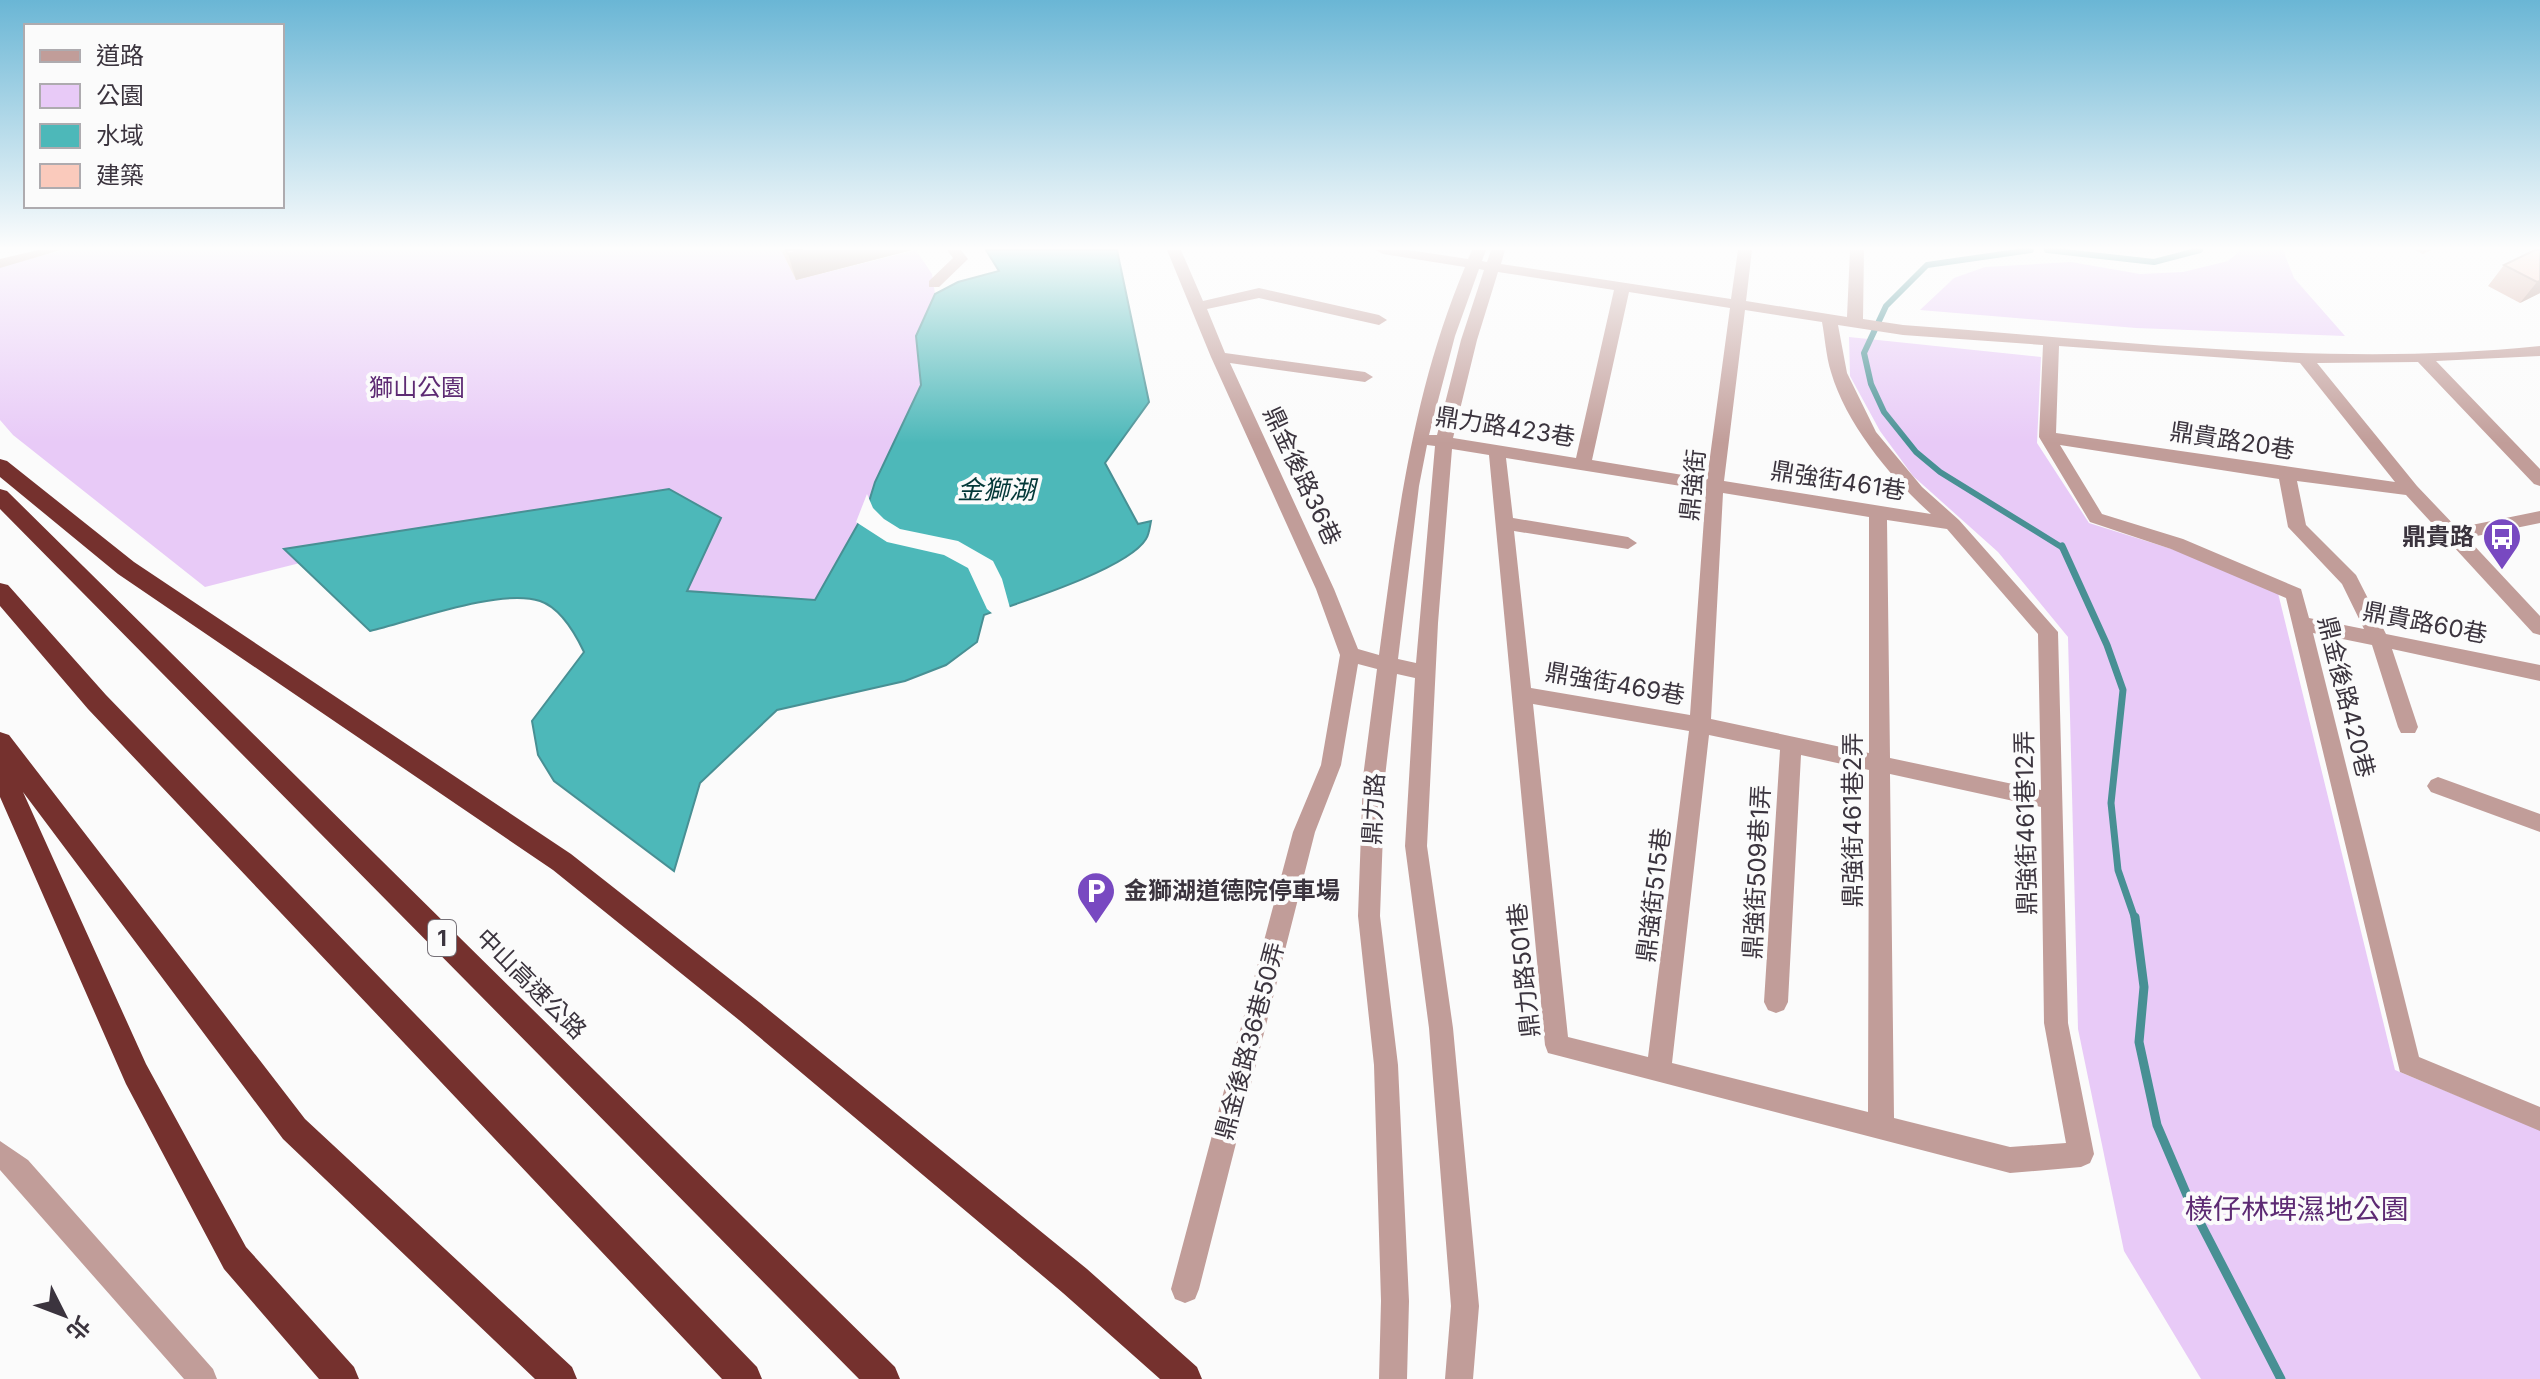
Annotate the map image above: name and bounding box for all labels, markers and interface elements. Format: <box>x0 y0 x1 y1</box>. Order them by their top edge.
legend <box>24 24 284 208</box>
text: 道路 <box>96 41 144 70</box>
text: 公園 <box>96 81 144 110</box>
text: 水域 <box>96 121 144 150</box>
text: 建築 <box>96 161 144 190</box>
park label: 獅山公園 <box>369 373 465 402</box>
street label: 鼎力路423巷 <box>1433 401 1577 452</box>
street label: 鼎金後路36巷 <box>1258 402 1347 550</box>
street label: 鼎貴路20巷 <box>2168 416 2296 465</box>
street label: 鼎強街 <box>1674 448 1711 522</box>
street label: 鼎強街461巷 <box>1769 456 1908 505</box>
water label: 金獅湖 <box>957 474 1039 505</box>
bus stop icon: 鼎貴路 <box>2481 516 2523 571</box>
place label: 鼎貴路 <box>2402 522 2474 551</box>
street label: 鼎貴路60巷 <box>2360 596 2490 649</box>
street label: 鼎金後路420巷 <box>2312 613 2381 781</box>
street label: 鼎強街469巷 <box>1543 657 1687 710</box>
street label: 鼎強街461巷12弄 <box>2009 730 2042 916</box>
street label: 鼎強街461巷2弄 <box>1838 733 1867 907</box>
street label: 鼎力路 <box>1357 772 1390 846</box>
street label: 鼎強街509巷1弄 <box>1737 784 1776 960</box>
street label: 鼎強街515巷 <box>1631 826 1676 964</box>
parking icon: 金獅湖道德院停車場 <box>1075 870 1117 925</box>
place label: 金獅湖道德院停車場 <box>1124 876 1340 905</box>
street label: 鼎力路501巷 <box>1502 901 1545 1039</box>
road number: 1 <box>428 920 456 956</box>
street label: 中山高速公路 <box>470 922 593 1045</box>
street label: 鼎金後路36巷50弄 <box>1209 939 1290 1143</box>
park label: 檨仔林埤濕地公園 <box>2185 1192 2409 1226</box>
north arrow <box>24 1275 104 1355</box>
text: 北 <box>62 1312 96 1345</box>

